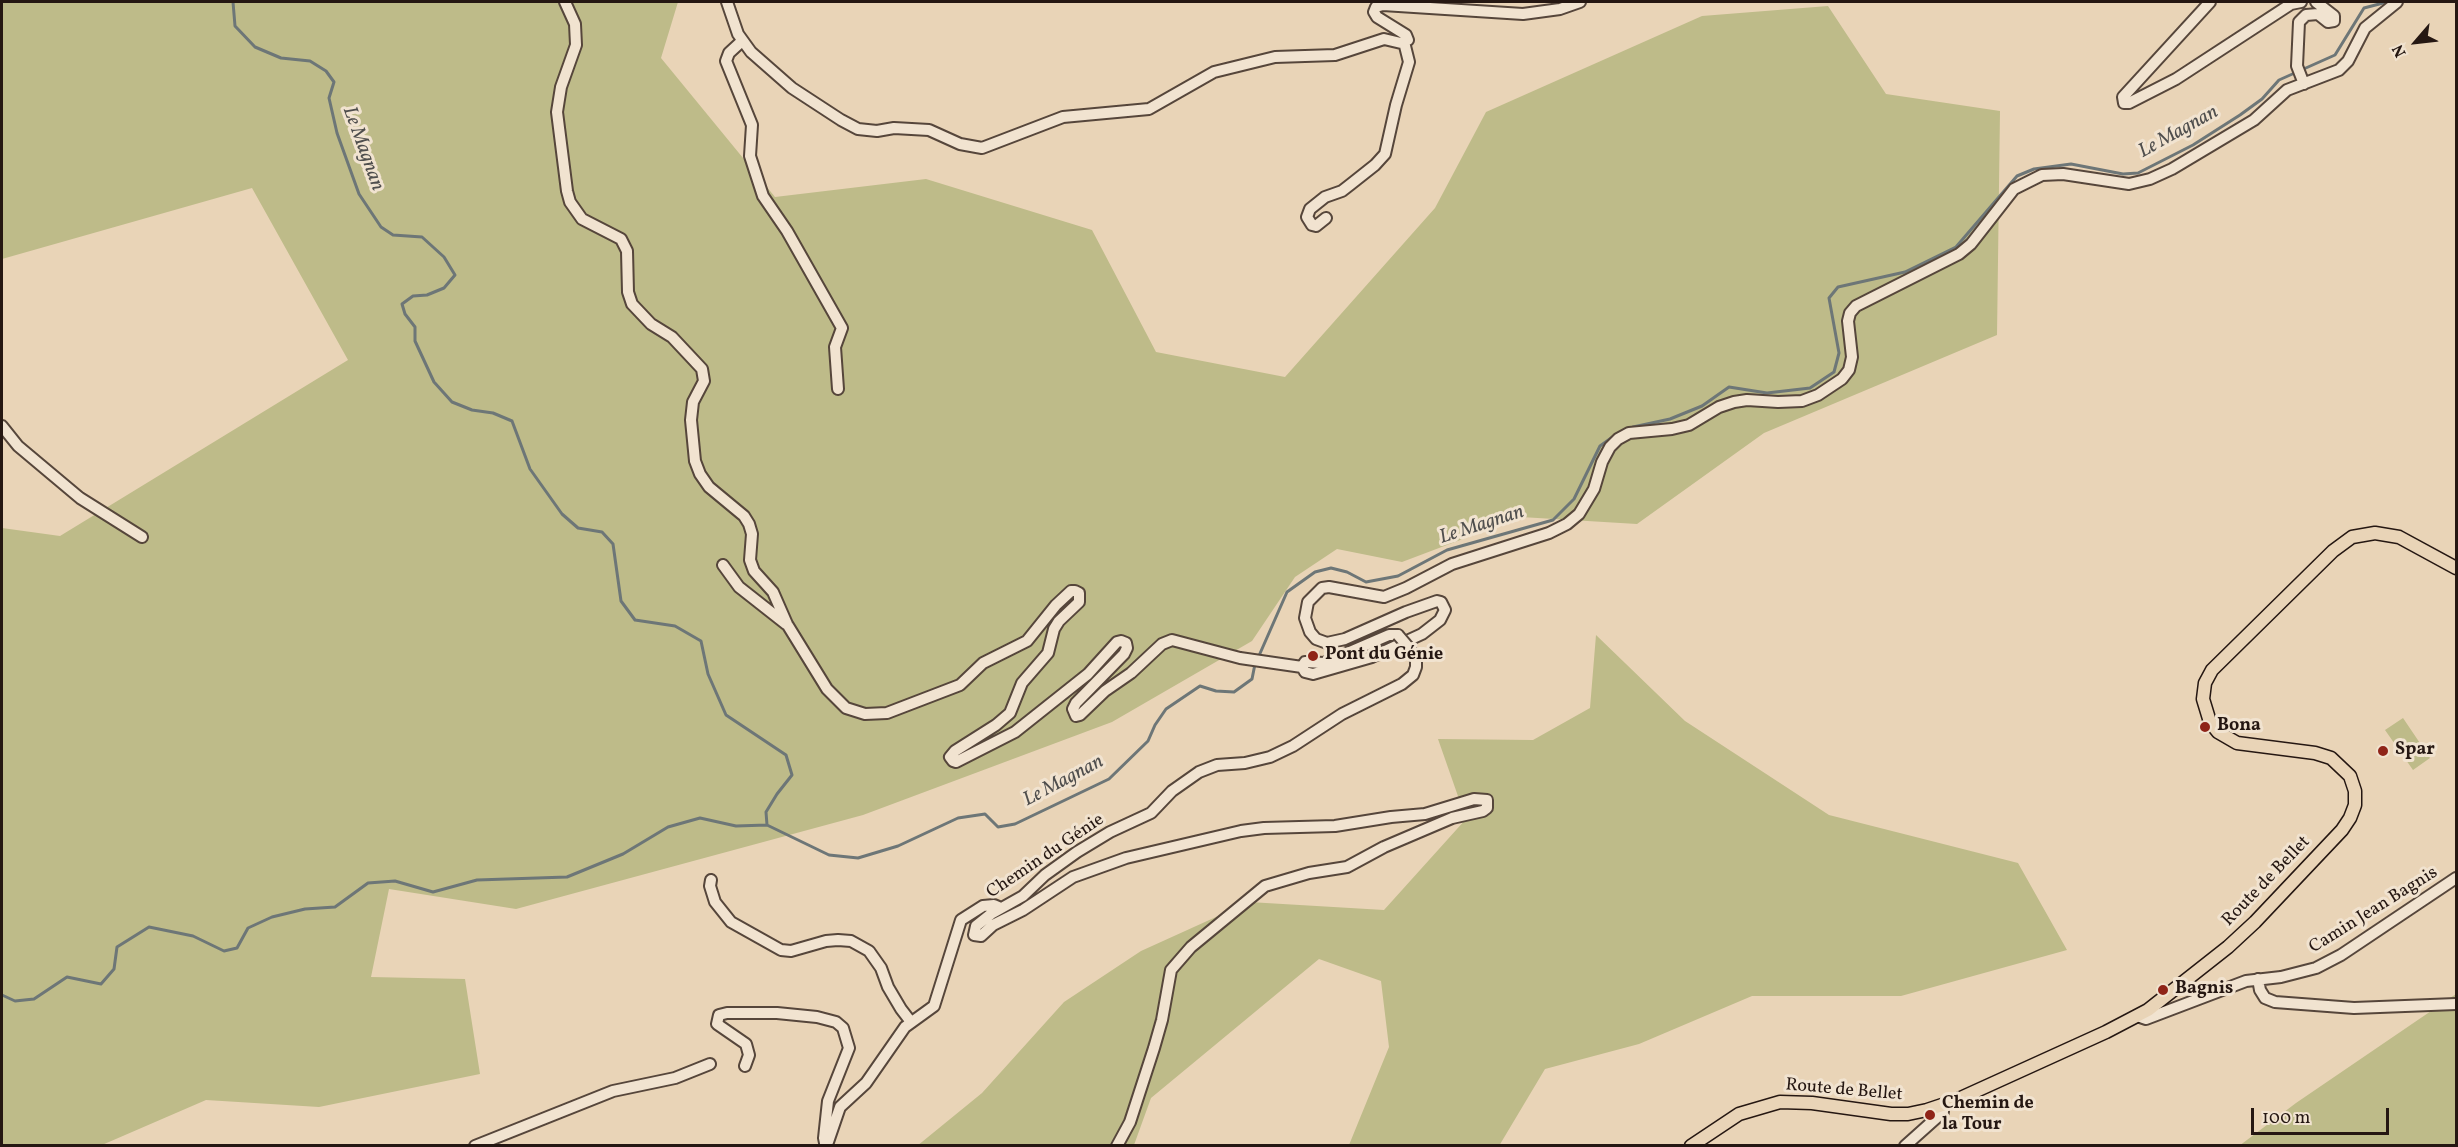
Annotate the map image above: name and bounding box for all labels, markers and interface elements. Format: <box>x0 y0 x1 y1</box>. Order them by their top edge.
north arrow <box>2386 12 2446 72</box>
text: N <box>2388 40 2413 61</box>
water label: Le Magnan <box>2135 101 2223 165</box>
water label: Le Magnan <box>336 104 388 194</box>
water label: Le Magnan <box>1437 501 1527 551</box>
place label: Pont du Génie <box>1325 645 1443 667</box>
marker: Pont du Génie <box>1306 649 1320 663</box>
place label: Bona <box>2217 716 2261 738</box>
marker: Bona <box>2198 720 2212 734</box>
place label: Spar <box>2395 740 2435 762</box>
marker: Spar <box>2376 744 2390 758</box>
water label: Le Magnan <box>1020 751 1108 813</box>
street label: Chemin du Génie <box>983 810 1109 904</box>
street label: Route de Bellet <box>2218 832 2316 932</box>
street label: Camin Jean Bagnis <box>2306 863 2442 959</box>
place label: Bagnis <box>2175 979 2233 1001</box>
marker: Bagnis <box>2156 983 2170 997</box>
street label: Route de Bellet <box>1784 1075 1904 1107</box>
place label: Chemin de la Tour <box>1942 1094 2034 1136</box>
scale bar <box>2254 1096 2392 1134</box>
text: 100 m <box>2262 1106 2311 1131</box>
marker: Chemin de la Tour <box>1923 1108 1937 1122</box>

